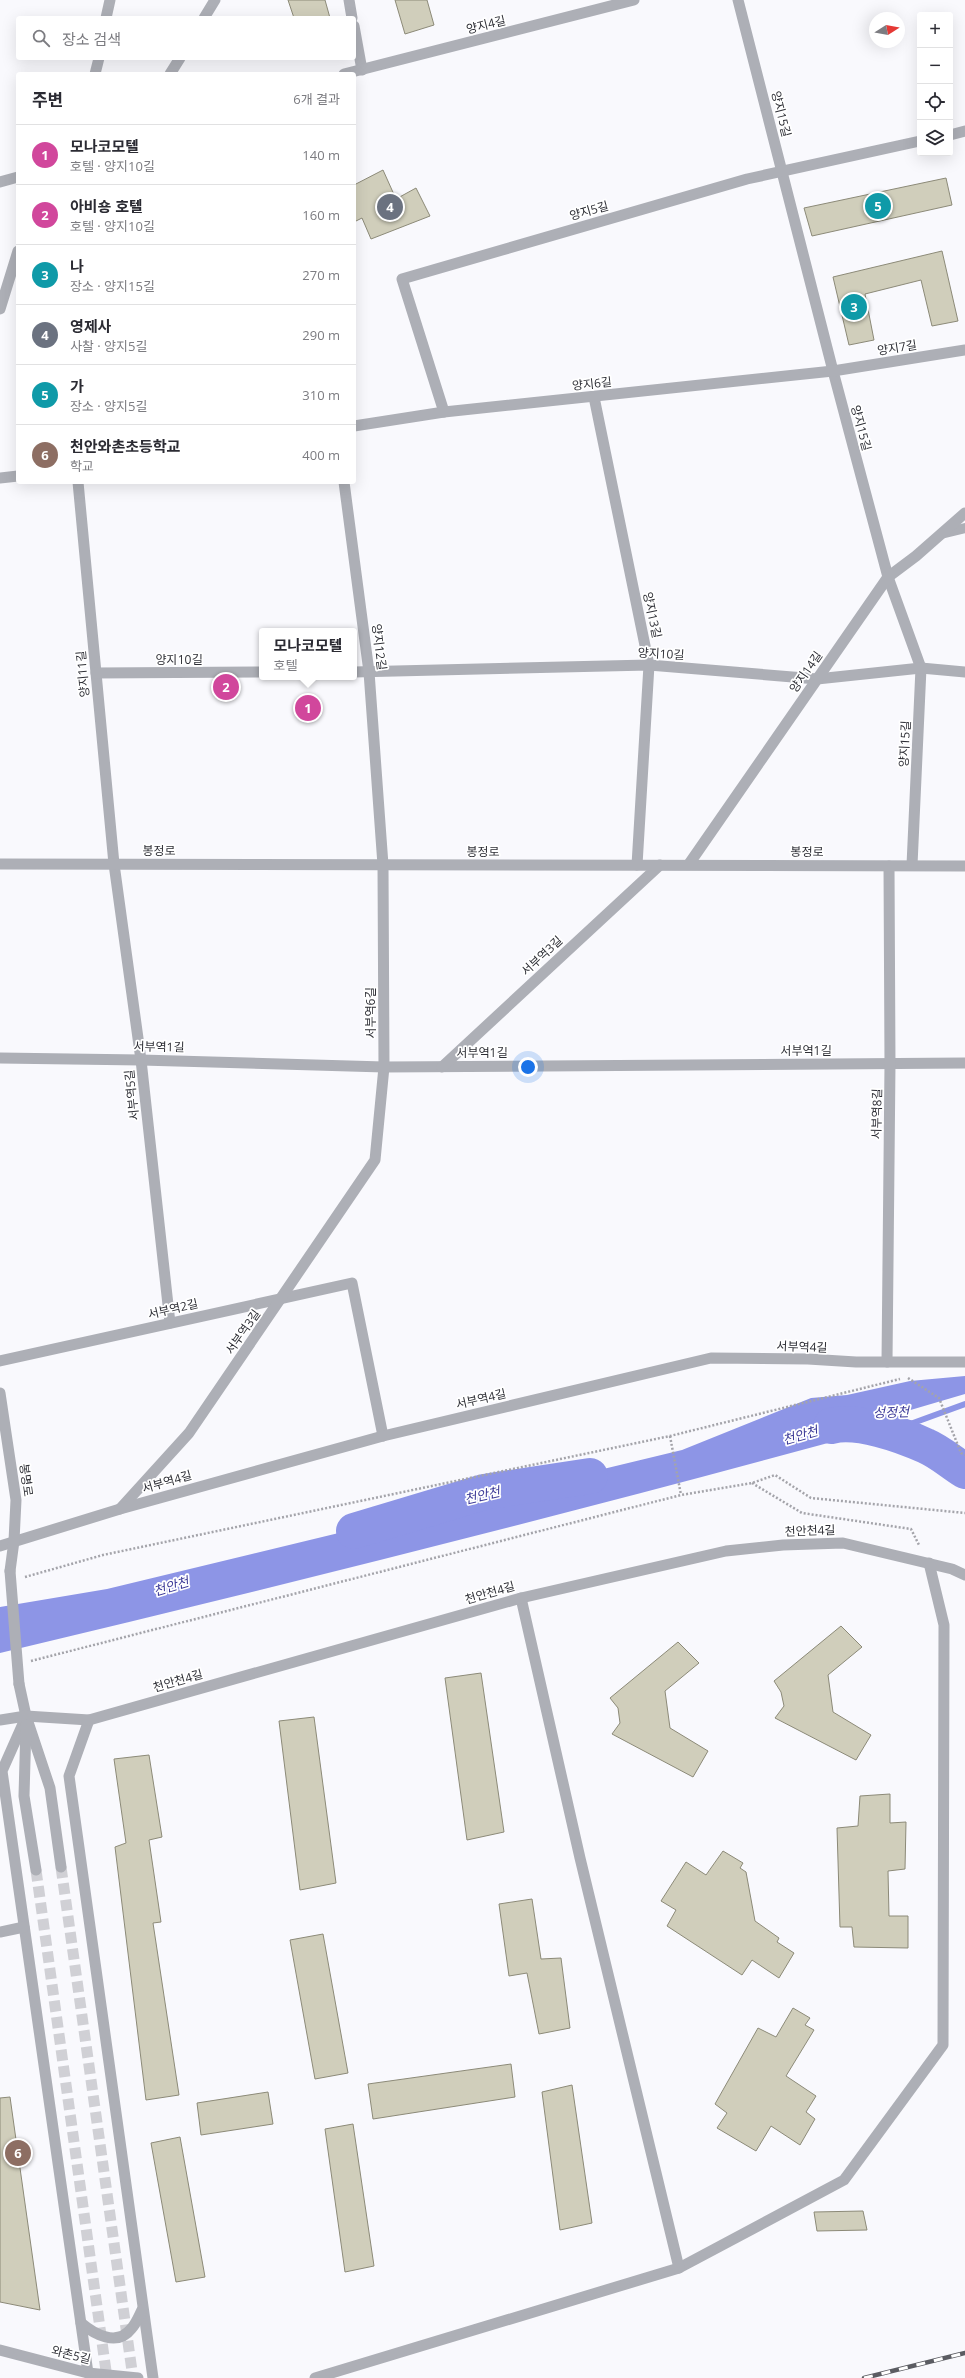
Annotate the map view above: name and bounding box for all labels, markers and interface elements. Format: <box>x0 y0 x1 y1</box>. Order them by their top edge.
street label: 양지4길 <box>464 11 507 38</box>
north arrow <box>869 12 905 48</box>
map controls <box>917 12 953 156</box>
button: + <box>917 12 953 48</box>
search box <box>16 16 356 60</box>
icon: search <box>30 27 52 49</box>
text: 장소 검색 <box>62 29 121 49</box>
button: − <box>917 48 953 84</box>
button: locate <box>917 84 953 120</box>
text: 주변 <box>32 88 63 111</box>
street label: 양지15길 <box>768 89 795 139</box>
text: 6개 결과 <box>293 90 340 108</box>
button: layers <box>917 120 953 156</box>
text: 모나코모텔 <box>70 136 139 156</box>
text: 1 <box>41 146 49 164</box>
text: 140 m <box>302 146 340 164</box>
text: 호텔 · 양지10길 <box>70 157 155 175</box>
pin: 5 <box>865 191 891 221</box>
pin: 4 <box>377 192 403 222</box>
text: 아비숑 호텔 <box>70 196 143 216</box>
street label: 양지5길 <box>567 197 610 224</box>
text: 2 <box>41 206 49 224</box>
text: 160 m <box>302 206 340 224</box>
text: 호텔 · 양지10길 <box>70 217 155 235</box>
text: 나 <box>70 256 84 276</box>
text: 3 <box>41 266 49 284</box>
text: 270 m <box>302 266 340 284</box>
text: 장소 · 양지15길 <box>70 277 155 295</box>
pin: 3 <box>841 292 867 322</box>
text: 영제사 <box>70 316 111 336</box>
text: 4 <box>41 326 49 344</box>
text: 290 m <box>302 326 340 344</box>
street label: 양지7길 <box>876 336 918 359</box>
text: 사찰 · 양지5길 <box>70 337 147 355</box>
street label: 양지6길 <box>571 373 613 394</box>
text: 가 <box>70 376 84 396</box>
text: 5 <box>41 386 49 404</box>
text: 310 m <box>302 386 340 404</box>
text: 장소 · 양지5길 <box>70 397 147 415</box>
street label: 양지15길 <box>847 403 876 453</box>
text: 천안와촌초등학교 <box>70 436 180 456</box>
text: 6 <box>41 446 49 464</box>
text: 400 m <box>302 446 340 464</box>
text: 학교 <box>70 457 94 475</box>
street label: 양지13길 <box>639 590 666 640</box>
street label: 양지12길 <box>368 623 391 671</box>
popup <box>259 628 357 680</box>
text: 모나코모텔 <box>273 635 343 655</box>
street label: 양지10길 <box>637 644 685 663</box>
street label: 양지14길 <box>785 648 826 696</box>
street label: 양지11길 <box>72 650 93 698</box>
street label: 양지10길 <box>156 651 202 668</box>
text: 호텔 <box>273 656 297 674</box>
pin: 2 <box>213 672 239 702</box>
pin: 1 <box>295 693 321 723</box>
street label: 양지15길 <box>895 720 914 768</box>
street label: 봉정로 <box>142 842 176 859</box>
street label: 봉정로 <box>466 843 500 860</box>
street label: 봉정로 <box>790 843 824 860</box>
street label: 서부역3길 <box>517 932 566 979</box>
street label: 서부역6길 <box>362 987 379 1039</box>
street label: 서부역1길 <box>133 1038 185 1055</box>
street label: 서부역1길 <box>780 1042 832 1059</box>
street label: 서부역1길 <box>456 1044 508 1061</box>
your location <box>518 1057 538 1077</box>
street label: 서부역5길 <box>120 1069 143 1121</box>
street label: 서부역8길 <box>868 1088 885 1140</box>
street label: 서부역2길 <box>146 1294 200 1323</box>
street label: 서부역3길 <box>221 1306 264 1357</box>
street label: 서부역4길 <box>776 1337 828 1356</box>
street label: 서부역4길 <box>454 1384 508 1413</box>
water label: 성정천 <box>873 1402 910 1422</box>
water label: 천안천 <box>780 1421 821 1449</box>
street label: 봉명로 <box>16 1462 37 1498</box>
street label: 서부역4길 <box>140 1466 194 1497</box>
water label: 천안천 <box>462 1482 503 1508</box>
street label: 천안천4길 <box>784 1521 836 1540</box>
water label: 천안천 <box>151 1572 192 1600</box>
street label: 천안천4길 <box>463 1577 517 1608</box>
street label: 천안천4길 <box>151 1665 205 1696</box>
pin: 6 <box>5 2138 31 2168</box>
street label: 와촌5길 <box>50 2341 93 2368</box>

